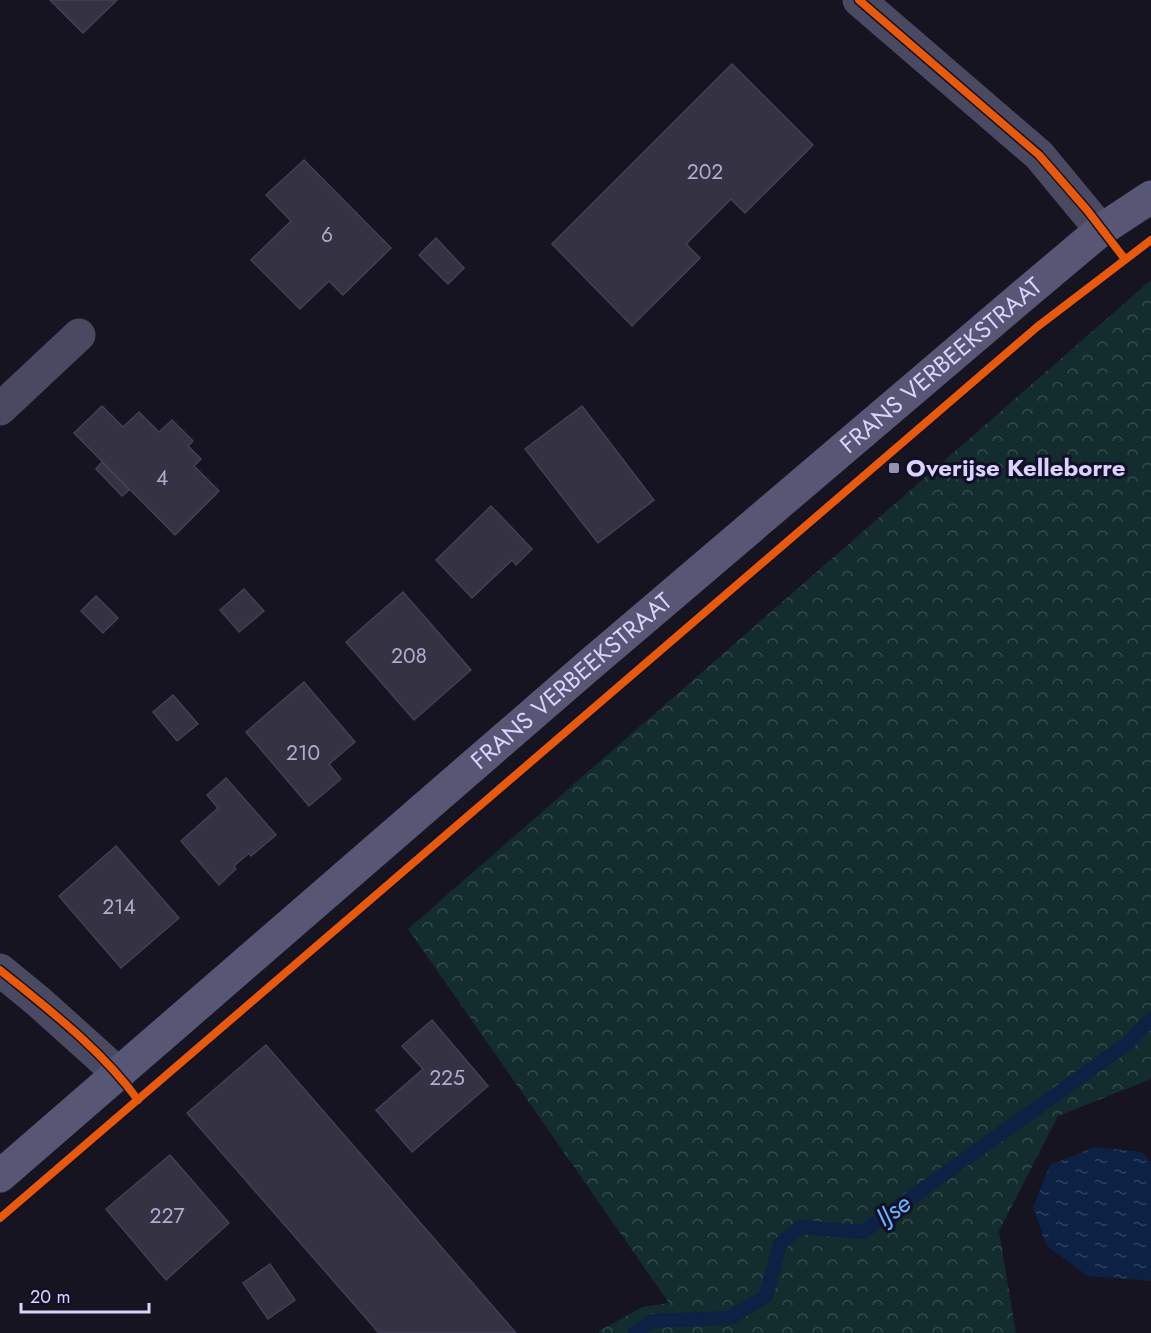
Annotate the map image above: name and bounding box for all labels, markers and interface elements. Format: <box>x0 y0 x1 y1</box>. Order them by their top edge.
house number: 202 <box>687 157 723 187</box>
house number: 6 <box>321 220 333 250</box>
street label: FRANS VERBEEKSTRAAT <box>832 269 1049 461</box>
place label: Overijse Kelleborre <box>906 450 1126 485</box>
marker: Overijse Kelleborre <box>887 461 901 475</box>
house number: 4 <box>156 463 168 493</box>
street label: FRANS VERBEEKSTRAAT <box>463 584 679 777</box>
house number: 208 <box>391 641 427 671</box>
house number: 210 <box>286 738 320 768</box>
house number: 214 <box>102 892 136 922</box>
house number: 225 <box>429 1063 465 1093</box>
water label: IJse <box>868 1184 918 1236</box>
house number: 227 <box>150 1201 184 1231</box>
scale bar <box>21 1276 148 1314</box>
text: 20 m <box>30 1284 70 1310</box>

